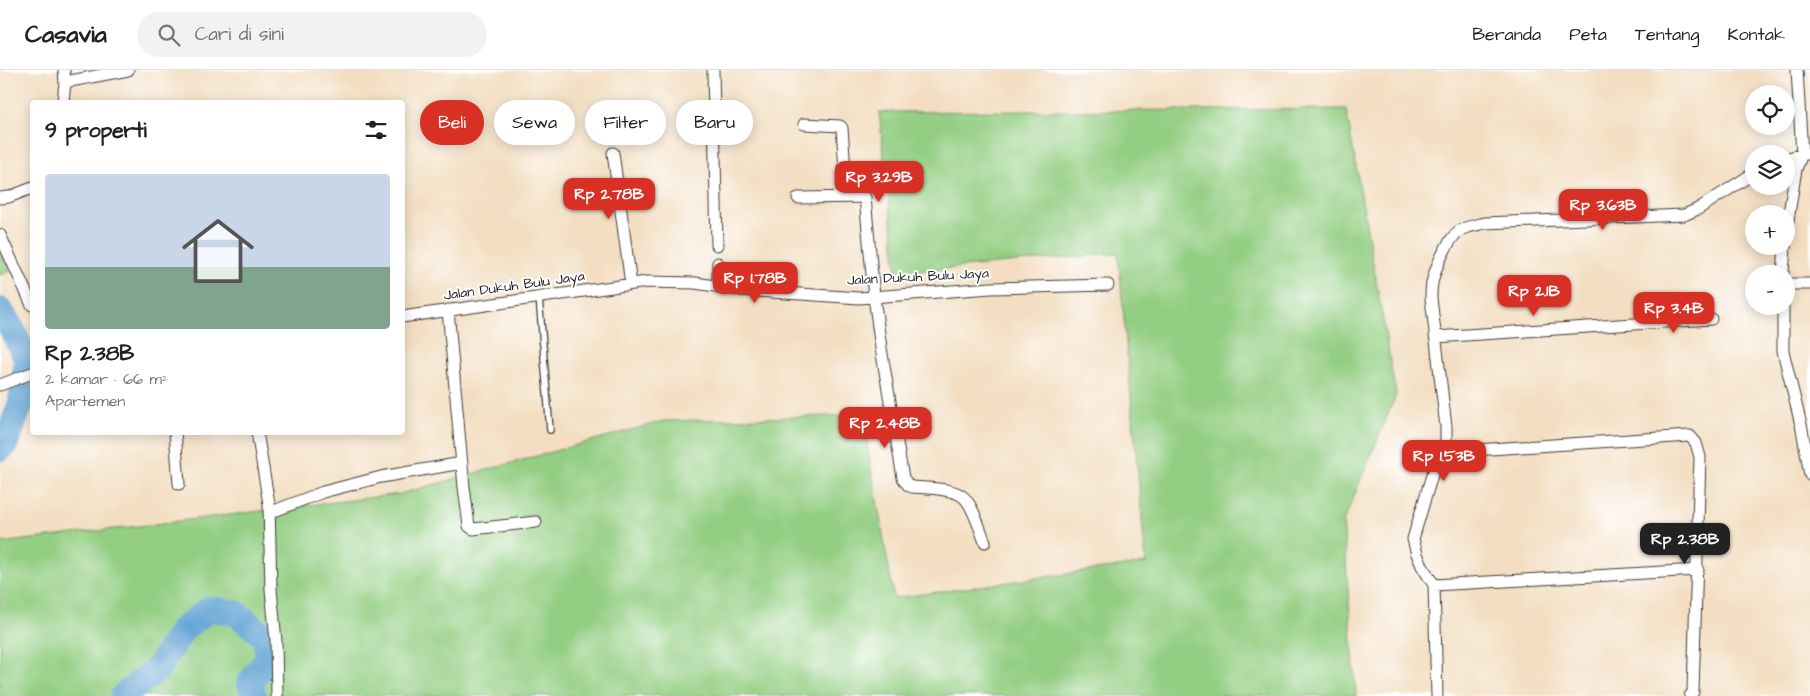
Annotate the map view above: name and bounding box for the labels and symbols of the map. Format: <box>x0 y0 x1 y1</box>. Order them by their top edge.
pin: Rp 3.29B <box>827 160 931 203</box>
pin: Rp 2.78B <box>557 178 661 220</box>
pin: Rp 3.63B <box>1551 189 1655 231</box>
pin: Rp 1.78B <box>703 262 807 304</box>
street label: Jalan Dukuh Bulu Jaya <box>846 263 990 291</box>
street label: Jalan Dukuh Bulu Jaya <box>442 266 586 306</box>
pin: Rp 2.1B <box>1488 274 1580 317</box>
pin: Rp 3.4B <box>1628 292 1720 334</box>
pin: Rp 2.48B <box>833 406 937 449</box>
pin: Rp 1.53B <box>1392 440 1496 482</box>
pin: Rp 2.38B <box>1633 522 1737 565</box>

